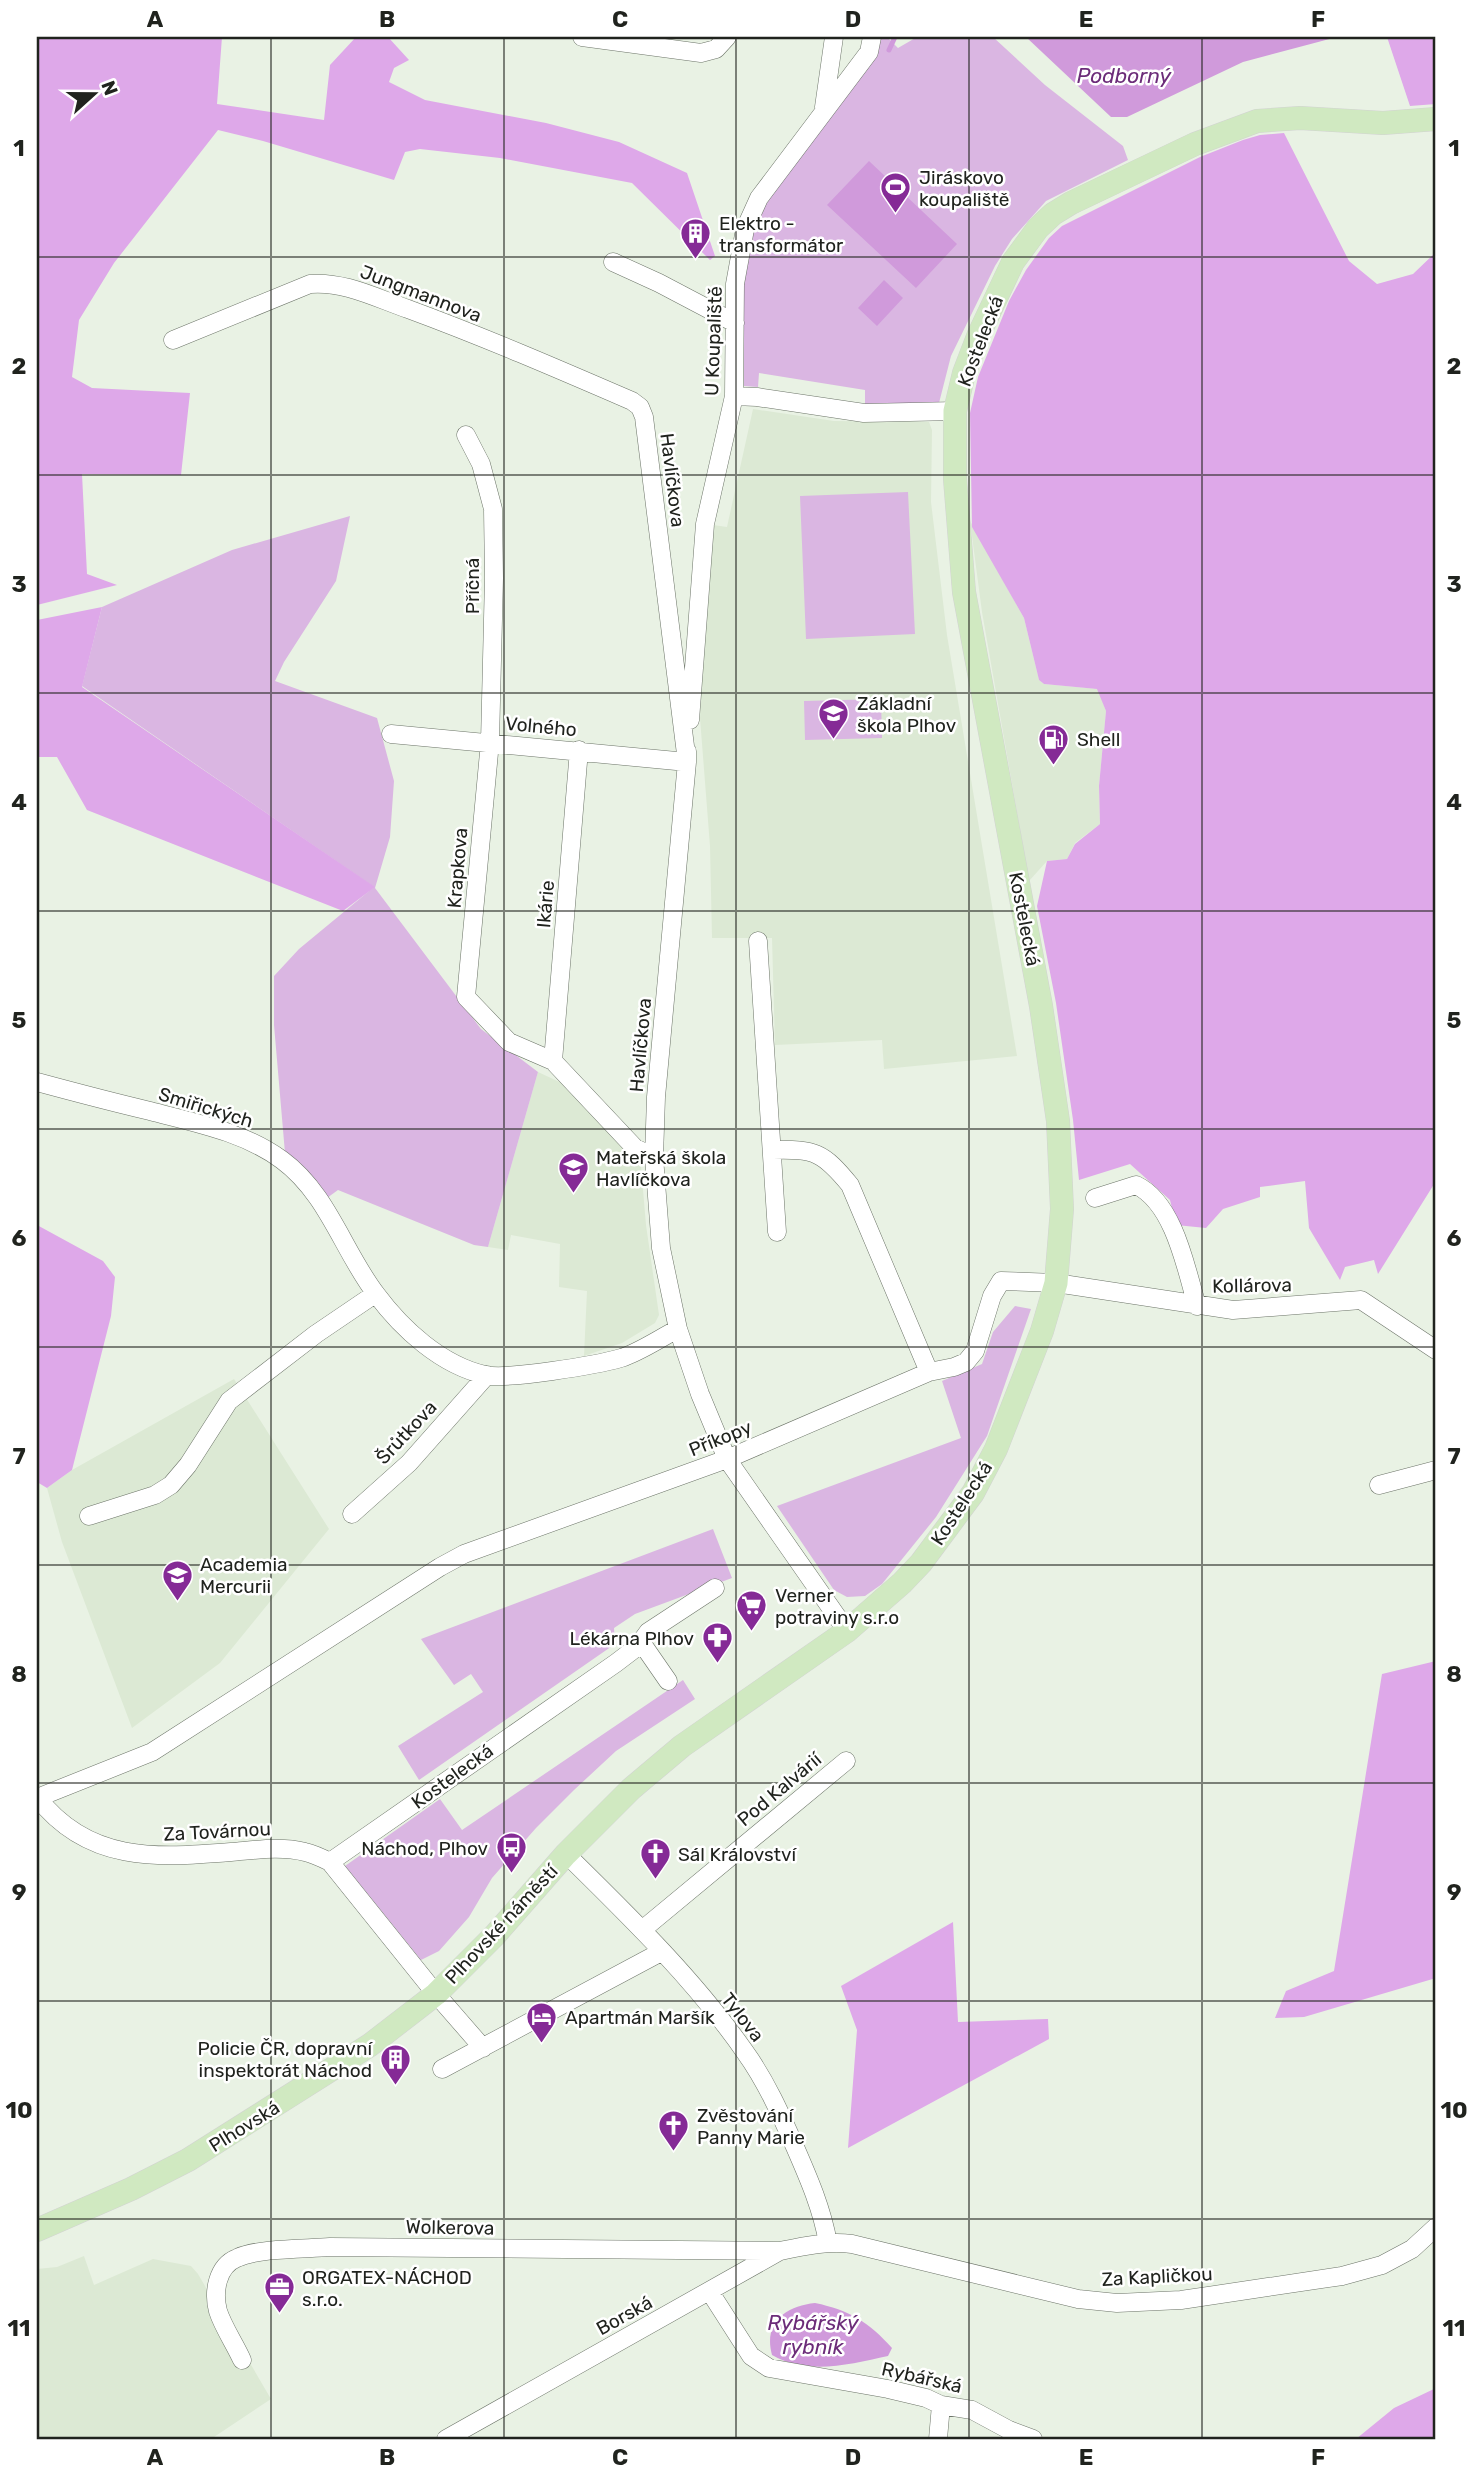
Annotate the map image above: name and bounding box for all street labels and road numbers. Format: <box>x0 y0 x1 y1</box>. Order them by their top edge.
street label: Jungmannova <box>357 260 485 327</box>
street label: U Koupaliště <box>700 286 727 396</box>
street label: Kostelecká <box>953 293 1008 390</box>
street label: Havlíčkova <box>655 432 690 528</box>
street label: Příčná <box>461 558 484 614</box>
street label: Volného <box>504 712 578 741</box>
street label: Krapkova <box>443 827 472 909</box>
street label: Kostelecká <box>1004 870 1045 968</box>
street label: Ikárie <box>532 879 559 929</box>
street label: Havlíčkova <box>625 997 656 1093</box>
street label: Smiřických <box>156 1082 256 1133</box>
street label: Kollárova <box>1212 1273 1292 1298</box>
street label: Šrůtkova <box>371 1396 442 1469</box>
street label: Příkopy <box>685 1415 755 1461</box>
street label: Kostelecká <box>926 1457 997 1550</box>
street label: Kostelecká <box>407 1739 498 1814</box>
street label: Pod Kalvárií <box>733 1747 827 1831</box>
street label: Za Továrnou <box>163 1817 271 1846</box>
street label: Plhovské náměstí <box>440 1859 563 1989</box>
street label: Tylova <box>716 1988 769 2046</box>
street label: Plhovská <box>205 2096 284 2157</box>
street label: Wolkerova <box>406 2215 494 2240</box>
street label: Za Kapličkou <box>1101 2262 1213 2291</box>
street label: Borská <box>592 2291 656 2340</box>
street label: Rybářská <box>879 2357 964 2398</box>

